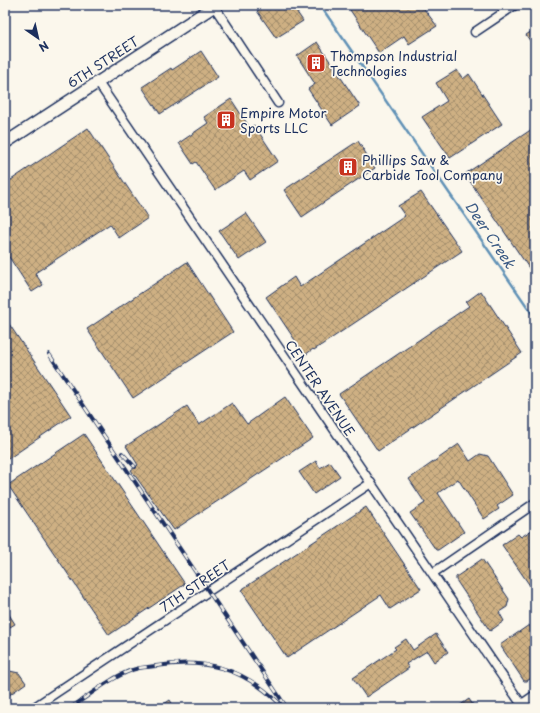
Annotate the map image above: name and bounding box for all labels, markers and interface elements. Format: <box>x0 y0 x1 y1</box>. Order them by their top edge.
north arrow <box>18 18 58 58</box>
street label: 6TH STREET <box>63 31 142 92</box>
text: N <box>35 37 52 56</box>
place label: Thompson Industrial Technologies <box>330 46 457 80</box>
building icon: Thompson Industrial Technologies <box>305 52 327 74</box>
place label: Empire Motor Sports LLC <box>240 103 327 137</box>
building icon: Empire Motor Sports LLC <box>215 109 237 131</box>
place label: Phillips Saw & Carbide Tool Company <box>362 150 503 184</box>
building icon: Phillips Saw & Carbide Tool Company <box>337 156 359 178</box>
water label: Deer Creek <box>460 197 521 274</box>
street label: CENTER AVENUE <box>281 336 360 440</box>
street label: 7TH STREET <box>156 555 234 616</box>

